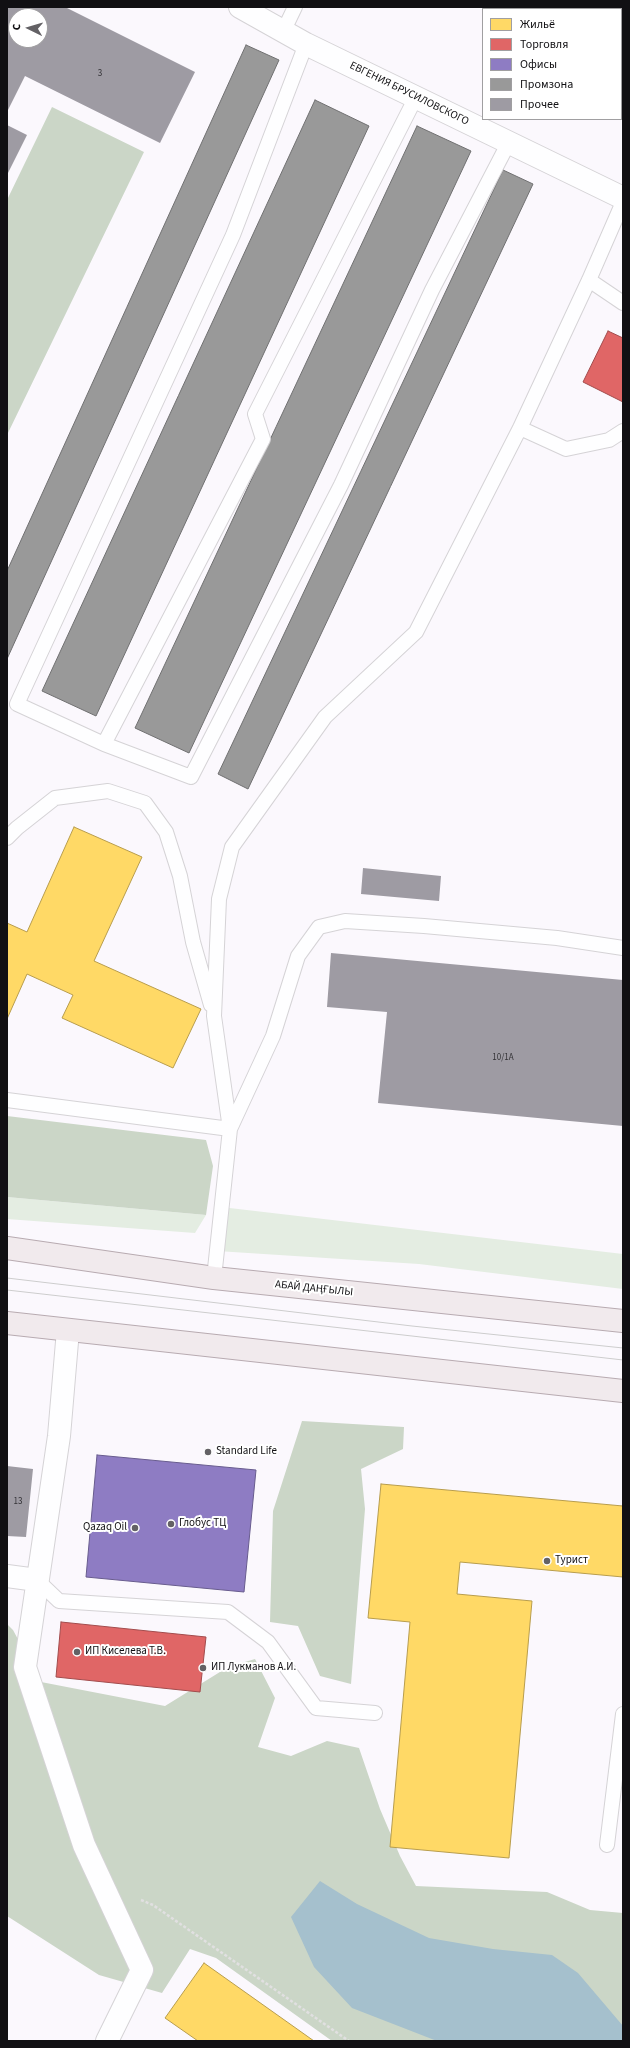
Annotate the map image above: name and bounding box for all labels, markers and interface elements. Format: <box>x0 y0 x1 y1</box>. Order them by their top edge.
north arrow <box>8 8 48 48</box>
legend <box>482 8 622 120</box>
text: Жильё <box>520 16 555 33</box>
text: С <box>9 23 24 31</box>
text: Торговля <box>520 36 568 53</box>
text: Офисы <box>520 56 557 73</box>
street label: ЕВГЕНИЯ БРУСИЛОВСКОГО <box>347 59 471 129</box>
house number: 3 <box>98 69 102 79</box>
text: Промзона <box>520 76 573 93</box>
text: Прочее <box>520 96 559 113</box>
house number: 10/1А <box>492 1053 514 1063</box>
street label: АБАЙ ДАҢҒЫЛЫ <box>274 1278 354 1300</box>
place label: Standard Life <box>216 1445 277 1459</box>
marker: Standard Life <box>203 1447 213 1457</box>
house number: 13 <box>14 1497 22 1507</box>
place label: Глобус ТЦ <box>179 1517 226 1531</box>
marker: Глобус ТЦ <box>166 1519 176 1529</box>
place label: Qazaq Oil <box>83 1521 127 1535</box>
marker: Qazaq Oil <box>130 1523 140 1533</box>
place label: Турист <box>555 1554 588 1568</box>
marker: Турист <box>542 1556 552 1566</box>
place label: ИП Киселева Т.В. <box>85 1645 166 1659</box>
marker: ИП Киселева Т.В. <box>72 1647 82 1657</box>
place label: ИП Лукманов А.И. <box>211 1661 296 1675</box>
marker: ИП Лукманов А.И. <box>198 1663 208 1673</box>

